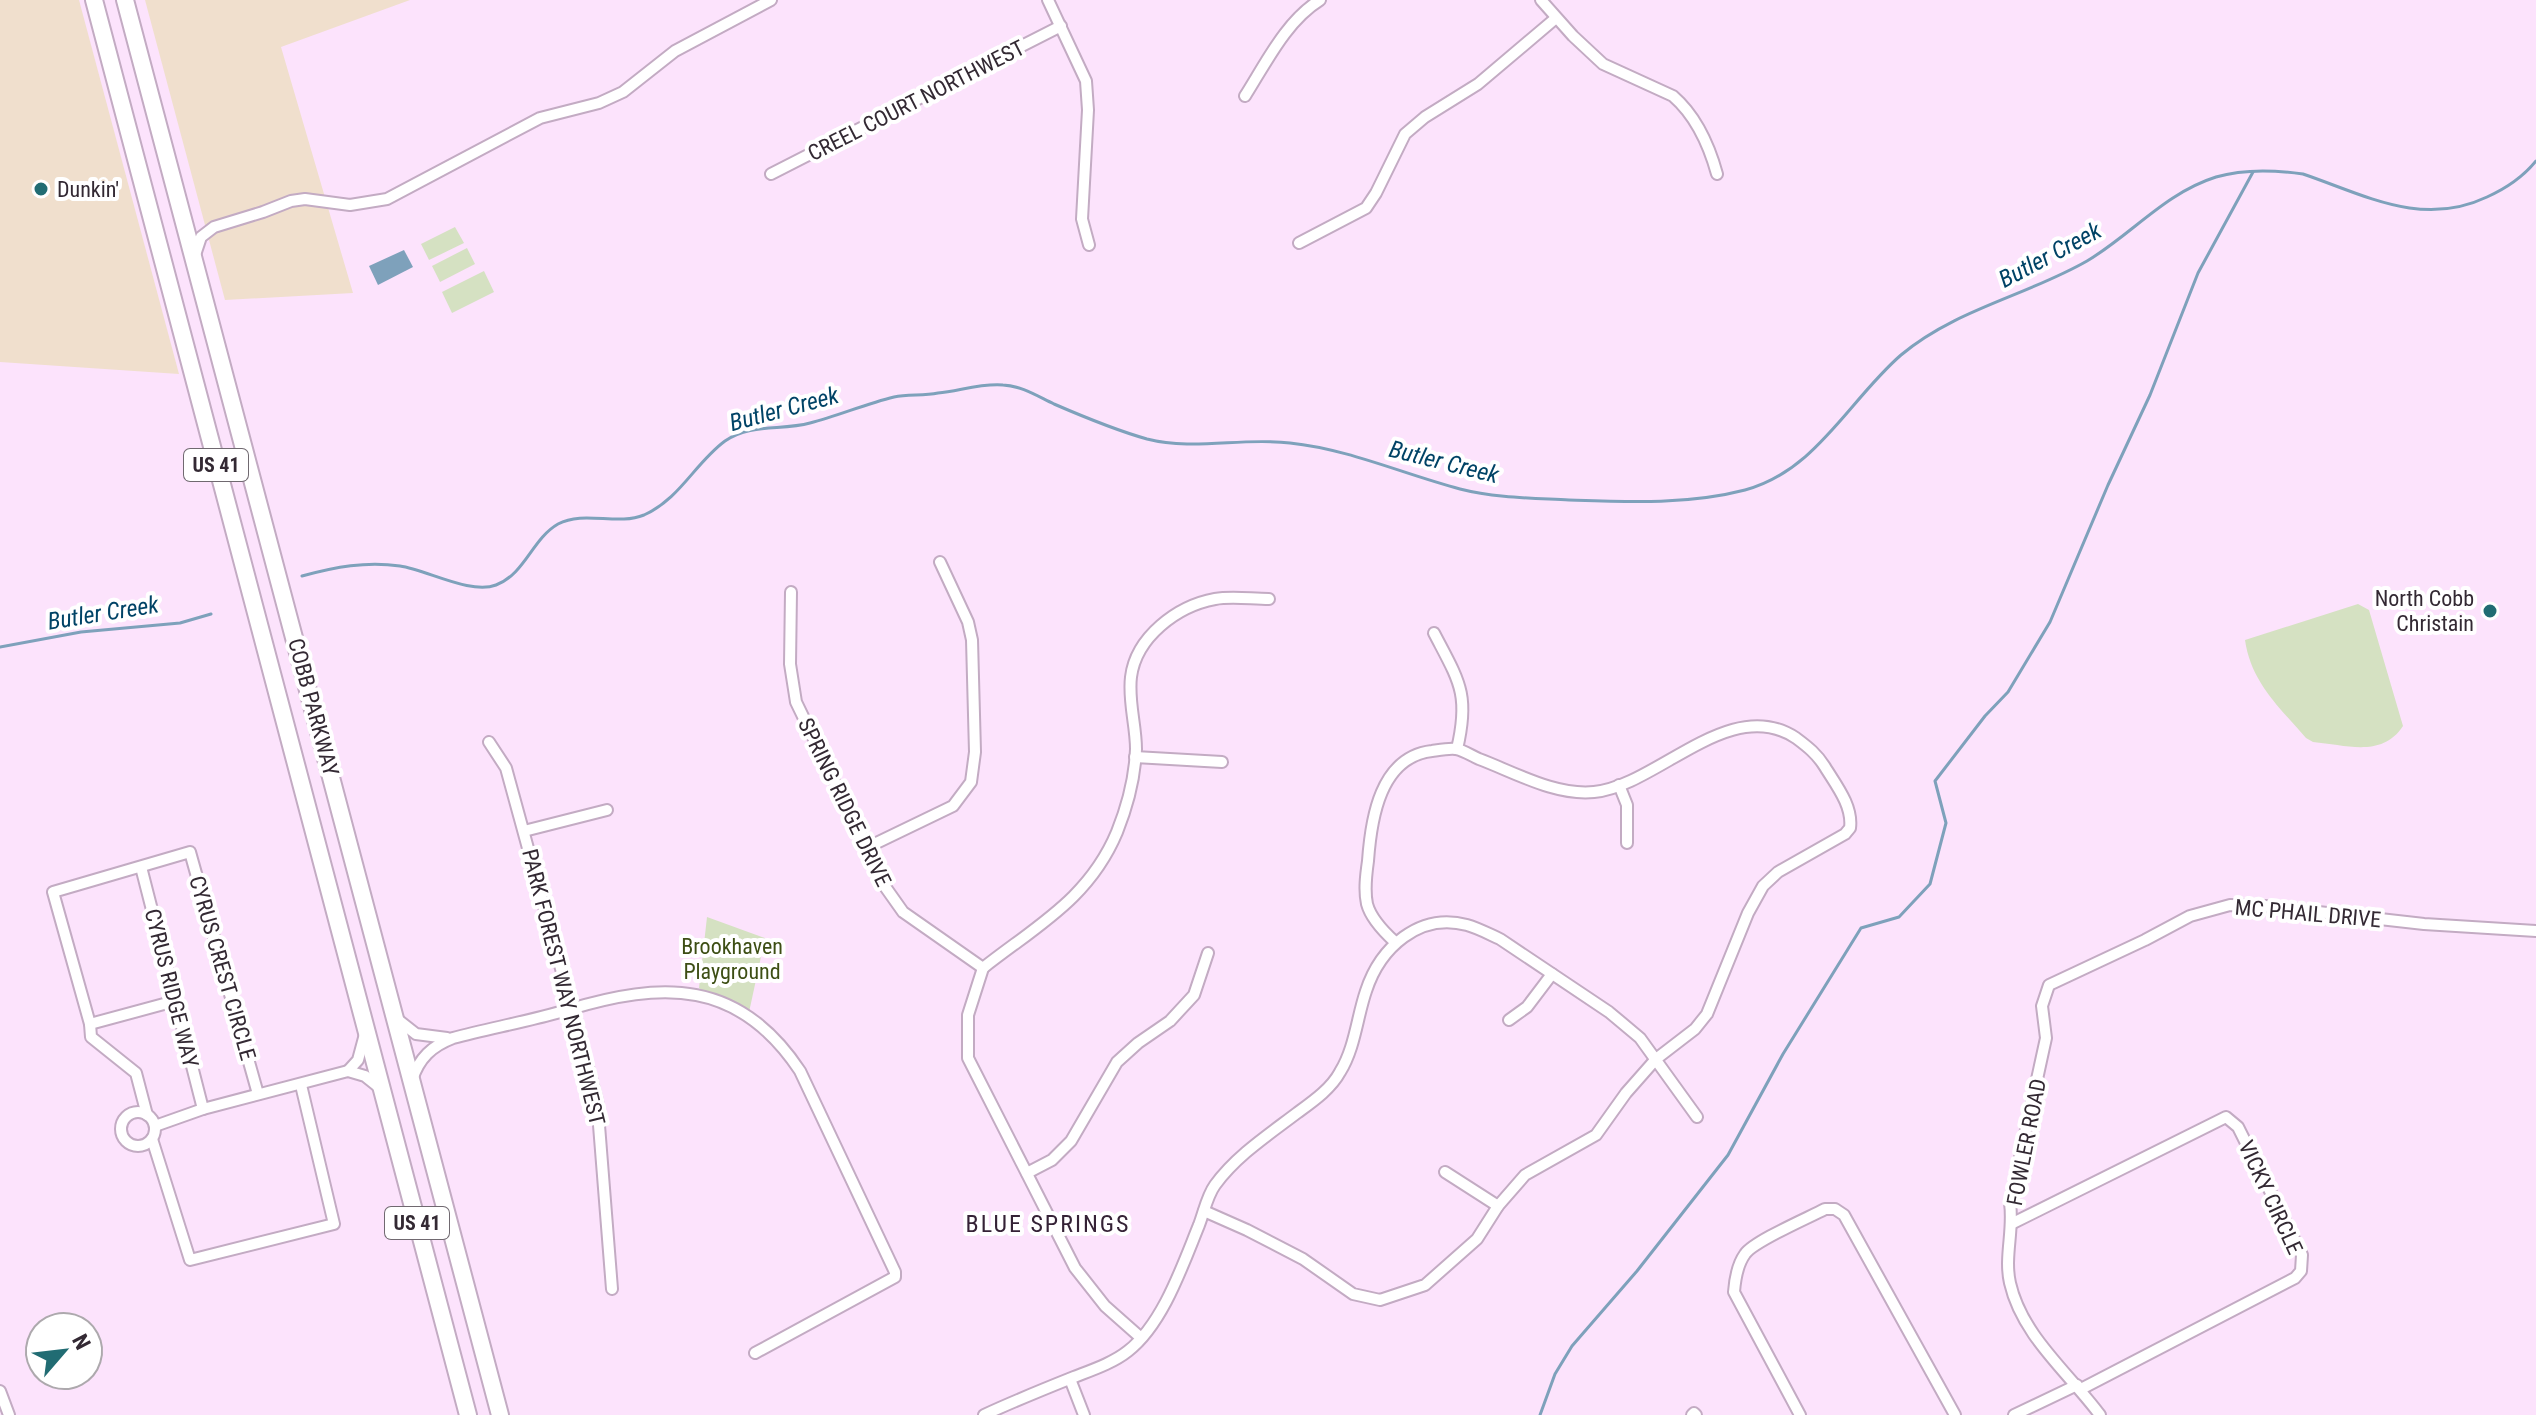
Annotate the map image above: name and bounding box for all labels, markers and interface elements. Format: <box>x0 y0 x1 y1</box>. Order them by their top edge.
street label: CREEL COURT NORTHWEST <box>804 35 1029 166</box>
place label: Dunkin' <box>57 177 119 202</box>
marker: Dunkin' <box>32 180 50 198</box>
water label: Butler Creek <box>1994 216 2106 294</box>
water label: Butler Creek <box>726 381 842 437</box>
water label: Butler Creek <box>1386 435 1502 489</box>
road number: US 41 <box>184 449 248 481</box>
place label: North Cobb Christain <box>2375 586 2474 636</box>
water label: Butler Creek <box>45 590 161 636</box>
marker: North Cobb Christain <box>2481 602 2499 620</box>
street label: COBB PARKWAY <box>283 636 344 779</box>
street label: SPRING RIDGE DRIVE <box>793 714 896 891</box>
street label: PARK FOREST WAY NORTHWEST <box>517 846 610 1128</box>
street label: CYRUS CREST CIRCLE <box>184 873 261 1063</box>
street label: MC PHAIL DRIVE <box>2234 895 2382 932</box>
street label: CYRUS RIDGE WAY <box>140 906 203 1071</box>
park label: Brookhaven Playground <box>681 934 783 984</box>
street label: FOWLER ROAD <box>2002 1077 2051 1208</box>
street label: VICKY CIRCLE <box>2233 1136 2308 1258</box>
road number: US 41 <box>385 1207 449 1239</box>
district label: BLUE SPRINGS <box>966 1210 1130 1238</box>
north arrow <box>24 1311 104 1391</box>
text: N <box>67 1330 95 1354</box>

